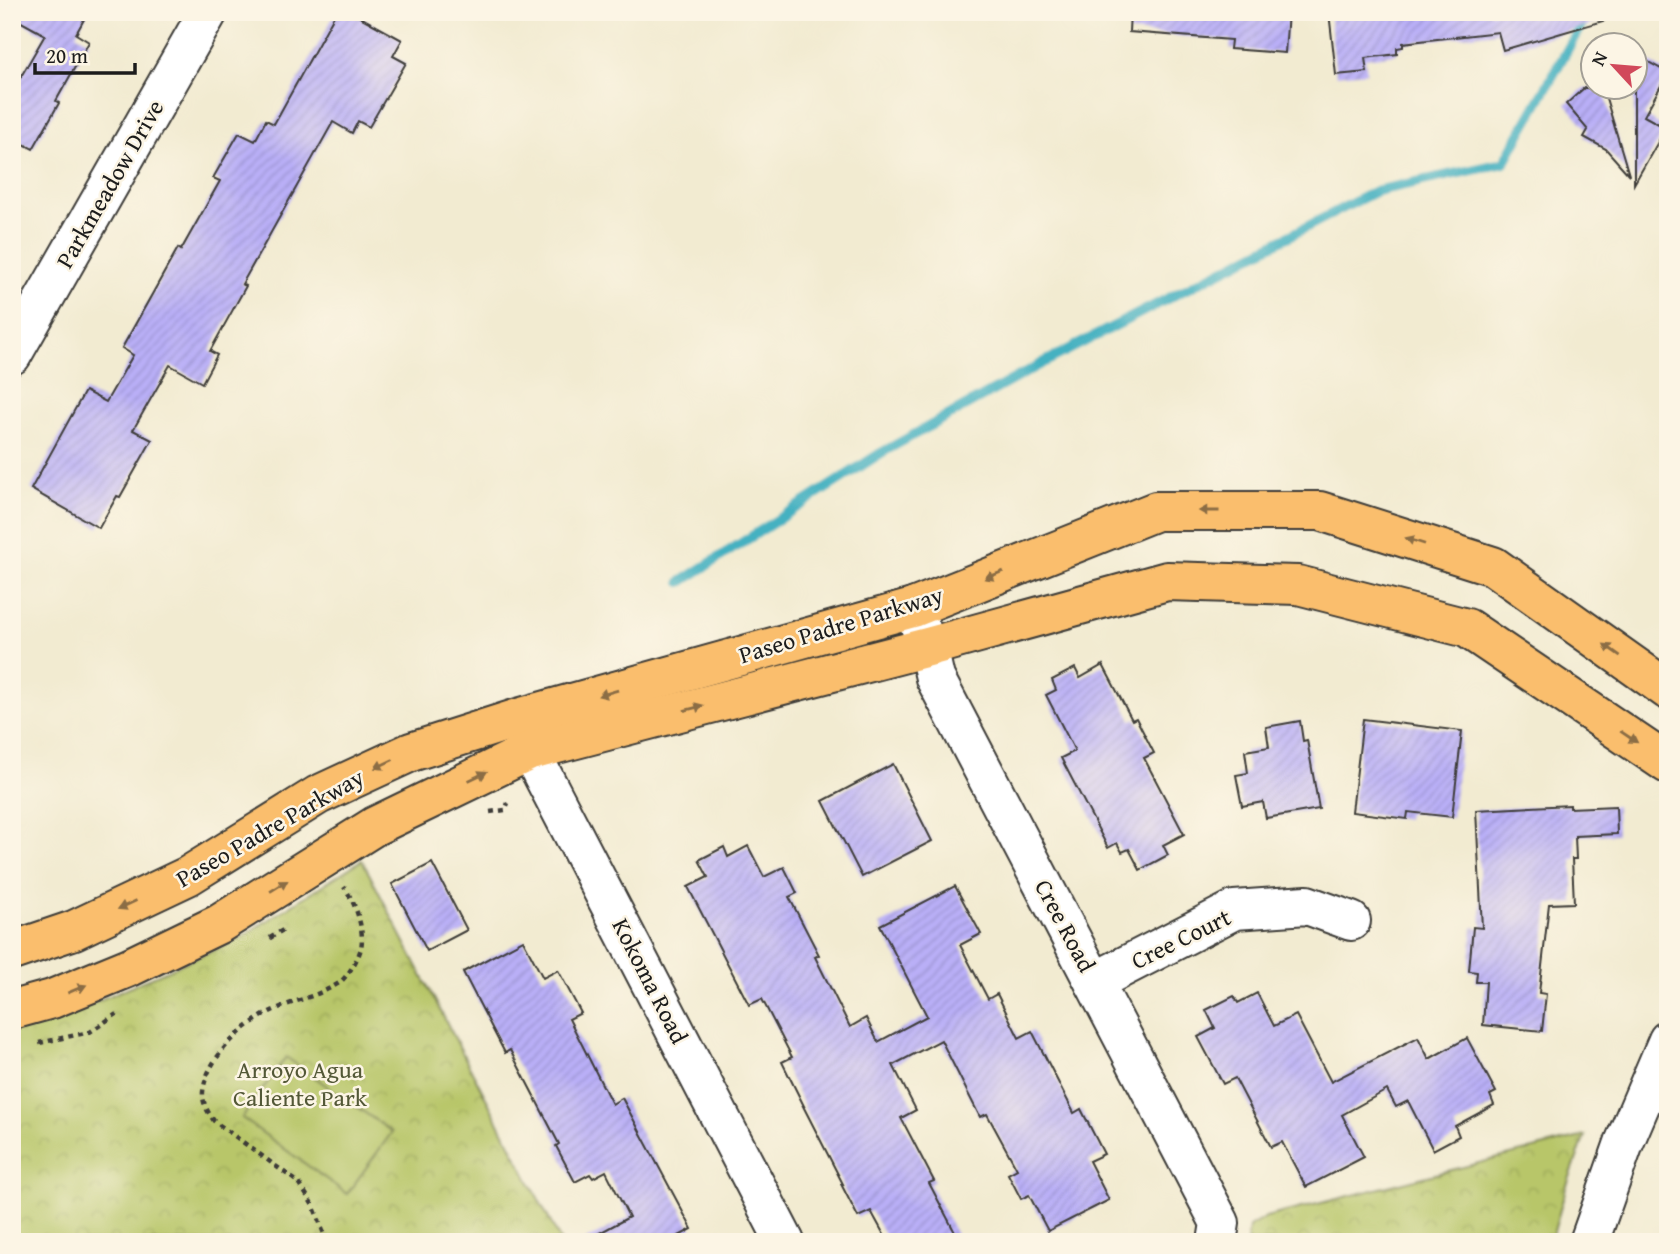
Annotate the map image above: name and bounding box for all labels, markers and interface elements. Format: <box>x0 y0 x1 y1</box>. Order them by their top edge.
scale bar <box>35 32 135 76</box>
north arrow <box>1578 32 1648 102</box>
text: 20 m <box>46 40 88 71</box>
text: N <box>1583 46 1614 70</box>
street label: Parkmeadow Drive <box>47 93 172 275</box>
one-way arrow <box>1197 505 1219 517</box>
one-way arrow <box>1404 536 1425 546</box>
one-way arrow <box>983 570 1004 581</box>
street label: Paseo Padre Parkway <box>734 577 947 672</box>
one-way arrow <box>1603 643 1621 657</box>
one-way arrow <box>597 689 618 699</box>
one-way arrow <box>684 703 705 713</box>
one-way arrow <box>1620 730 1638 744</box>
one-way arrow <box>374 758 394 770</box>
street label: Paseo Padre Parkway <box>169 759 370 896</box>
one-way arrow <box>468 771 488 782</box>
street label: Cree Road <box>1026 873 1105 979</box>
one-way arrow <box>270 880 289 893</box>
street label: Cree Court <box>1125 899 1237 978</box>
one-way arrow <box>117 900 137 911</box>
street label: Kokoma Road <box>604 912 697 1050</box>
one-way arrow <box>67 983 88 994</box>
park label: Arroyo Agua Caliente Park <box>233 1052 368 1115</box>

